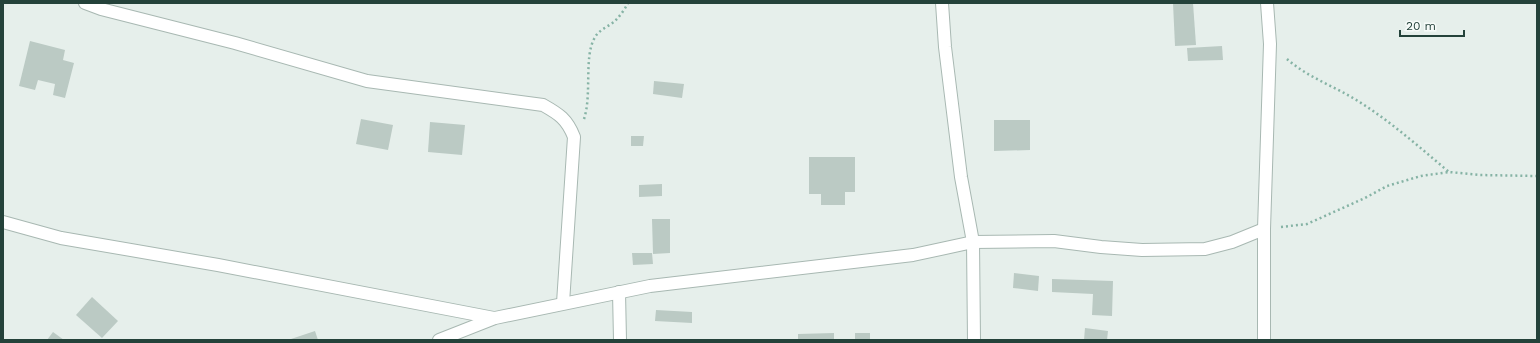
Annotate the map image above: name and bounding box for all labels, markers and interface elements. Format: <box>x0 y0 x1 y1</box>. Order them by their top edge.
scale bar <box>1400 12 1464 38</box>
text: 20 m <box>1406 19 1436 33</box>

